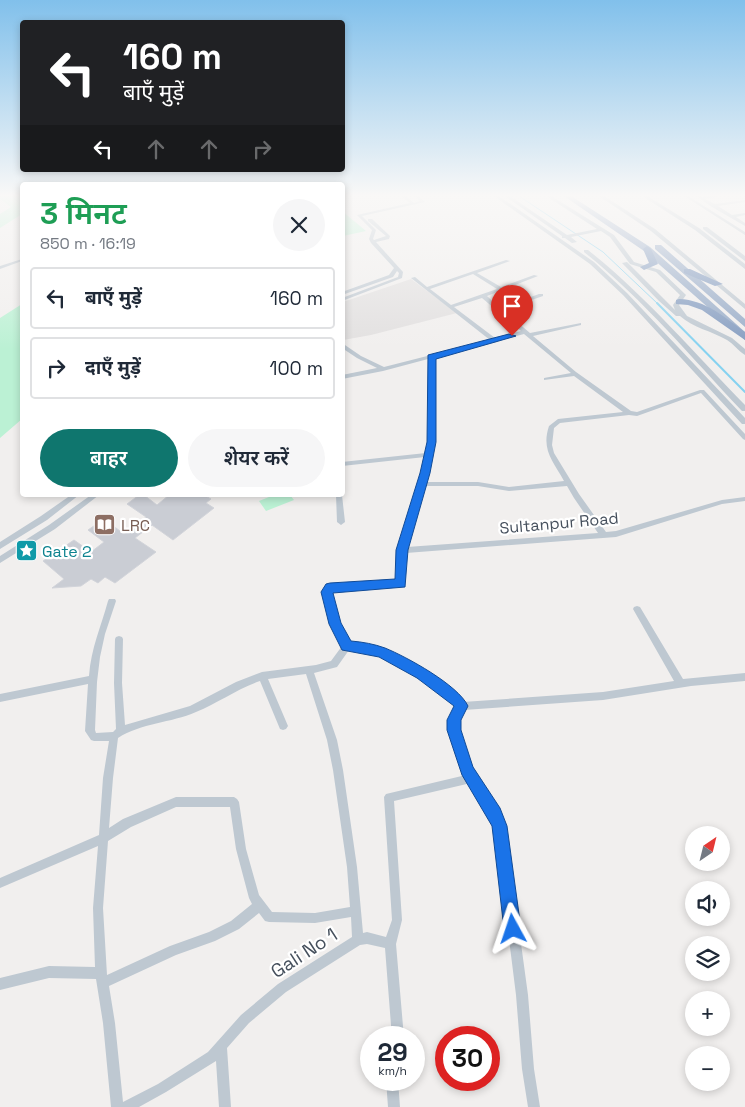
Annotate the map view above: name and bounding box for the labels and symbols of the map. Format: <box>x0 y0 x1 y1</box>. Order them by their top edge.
pin <box>491 285 533 336</box>
street label: Sultanpur Road <box>499 507 619 539</box>
library icon: LRC <box>93 513 117 537</box>
place label: LRC <box>121 515 150 536</box>
place icon: Gate 2 <box>14 539 38 563</box>
place label: Gate 2 <box>42 541 92 562</box>
north arrow <box>685 826 730 871</box>
position arrow <box>486 902 538 954</box>
street label: Gali No 1 <box>266 922 342 984</box>
speed limit sign: 30 <box>435 1026 500 1091</box>

